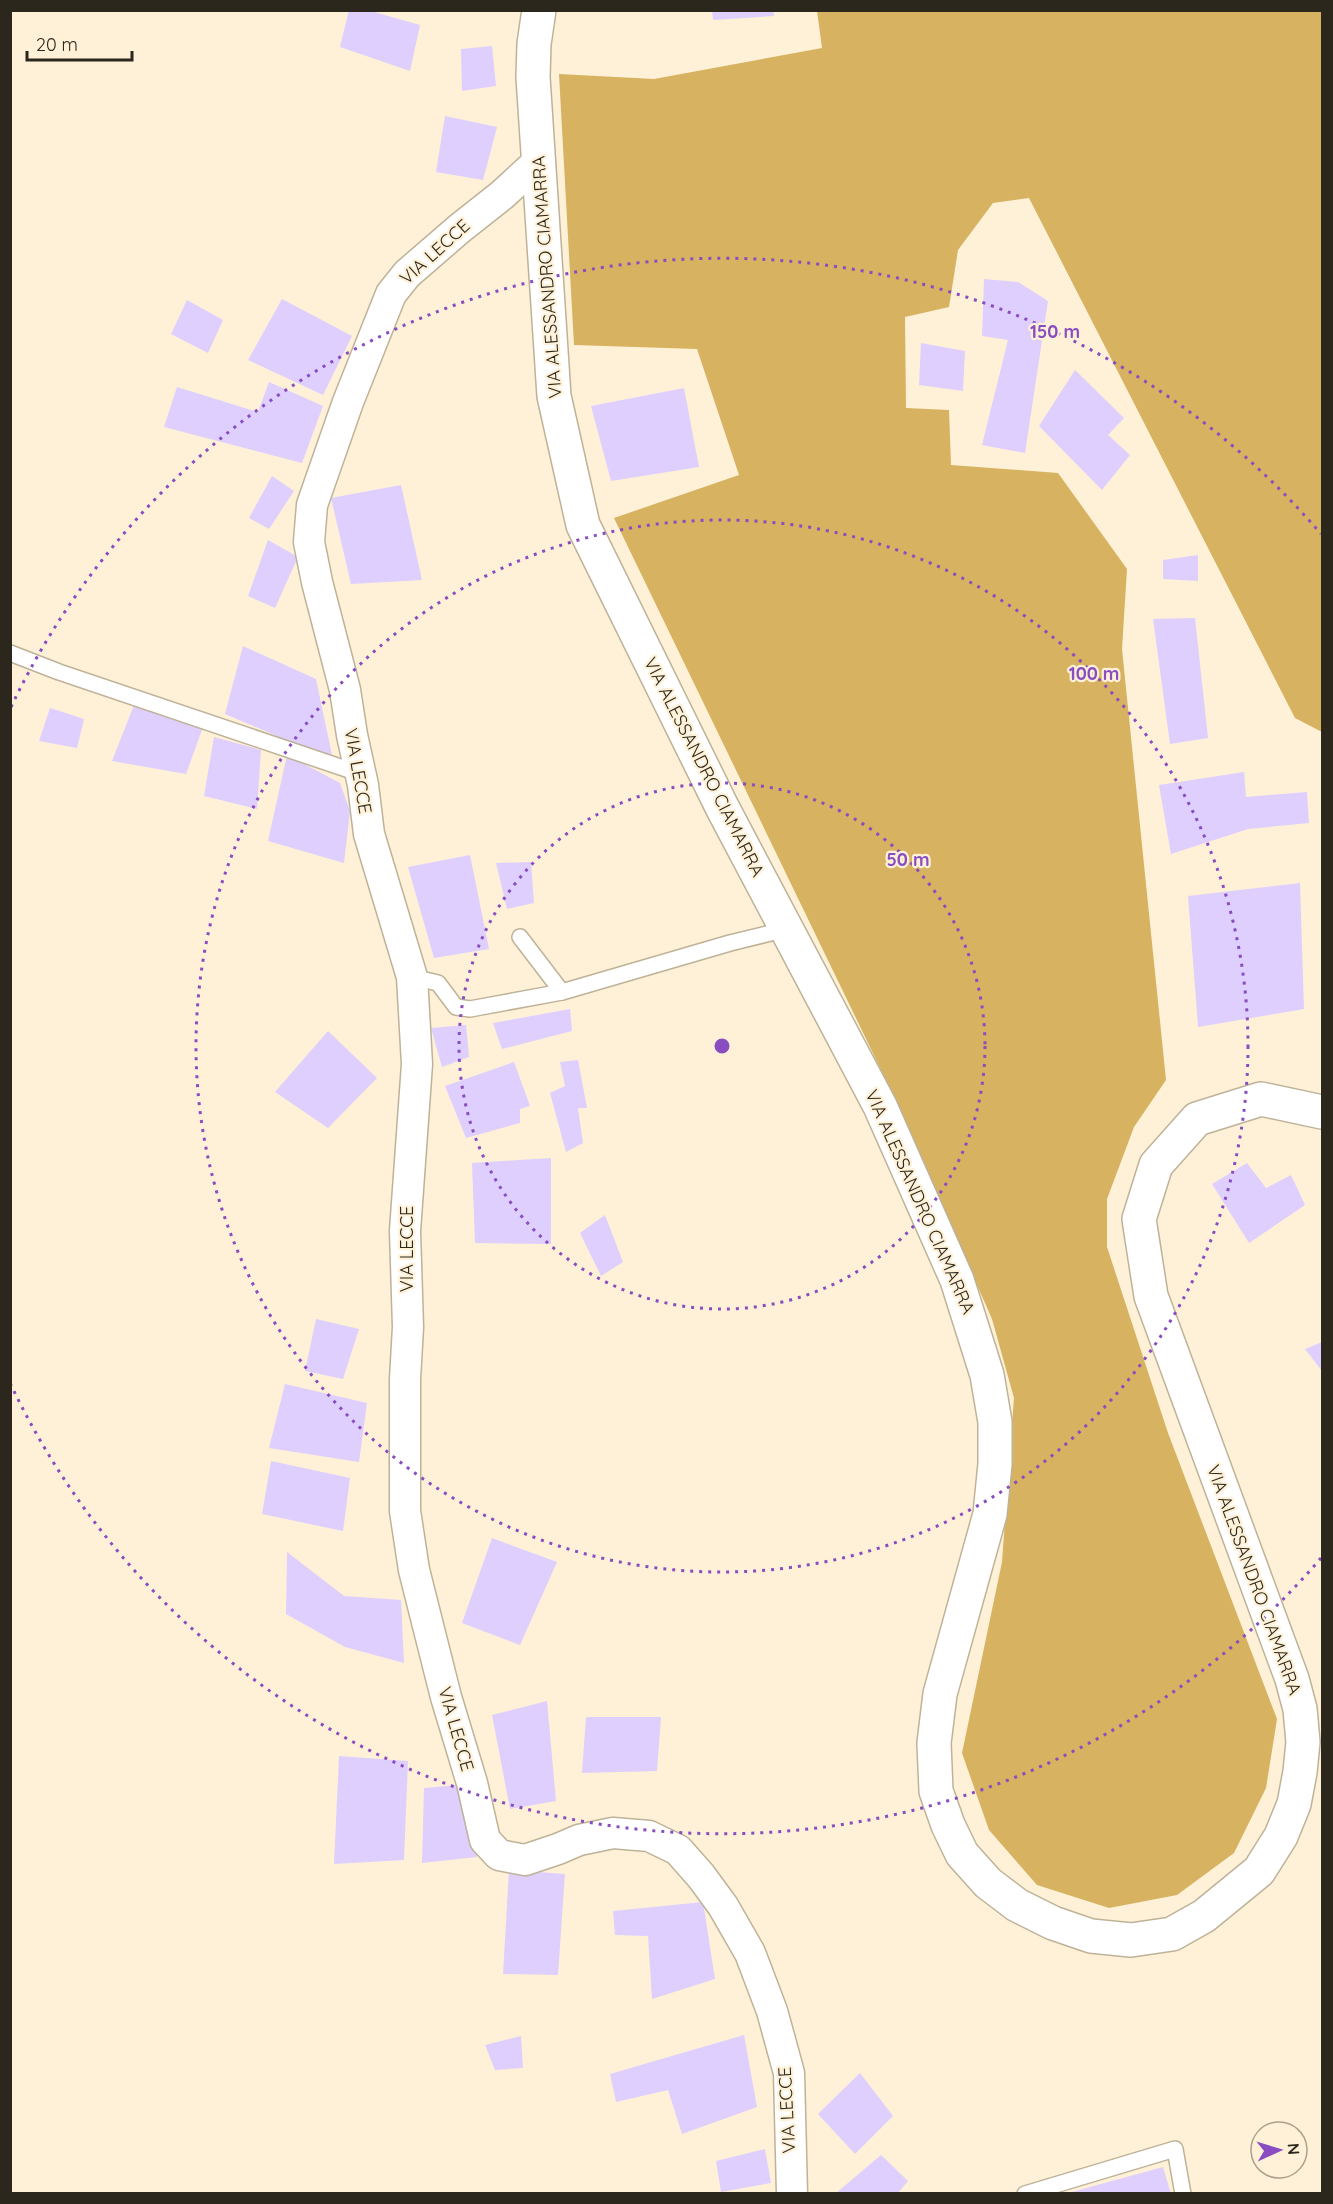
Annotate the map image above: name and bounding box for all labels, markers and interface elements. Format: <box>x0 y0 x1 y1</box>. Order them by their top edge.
scale bar <box>27 24 132 62</box>
text: 20 m <box>36 33 78 56</box>
street label: VIA ALESSANDRO CIAMARRA <box>527 155 566 399</box>
street label: VIA LECCE <box>395 214 475 289</box>
text: 150 m <box>1030 320 1080 343</box>
street label: VIA ALESSANDRO CIAMARRA <box>639 653 770 881</box>
text: 100 m <box>1069 662 1119 685</box>
street label: VIA LECCE <box>340 726 377 816</box>
text: 50 m <box>886 848 930 871</box>
centre of rings <box>712 1036 732 1056</box>
street label: VIA ALESSANDRO CIAMARRA <box>860 1086 981 1318</box>
street label: VIA LECCE <box>395 1206 418 1292</box>
street label: VIA ALESSANDRO CIAMARRA <box>1202 1462 1307 1698</box>
street label: VIA LECCE <box>433 1684 479 1774</box>
street label: VIA LECCE <box>773 2066 800 2154</box>
north arrow <box>1249 2120 1309 2180</box>
text: N <box>1284 2142 1304 2156</box>

